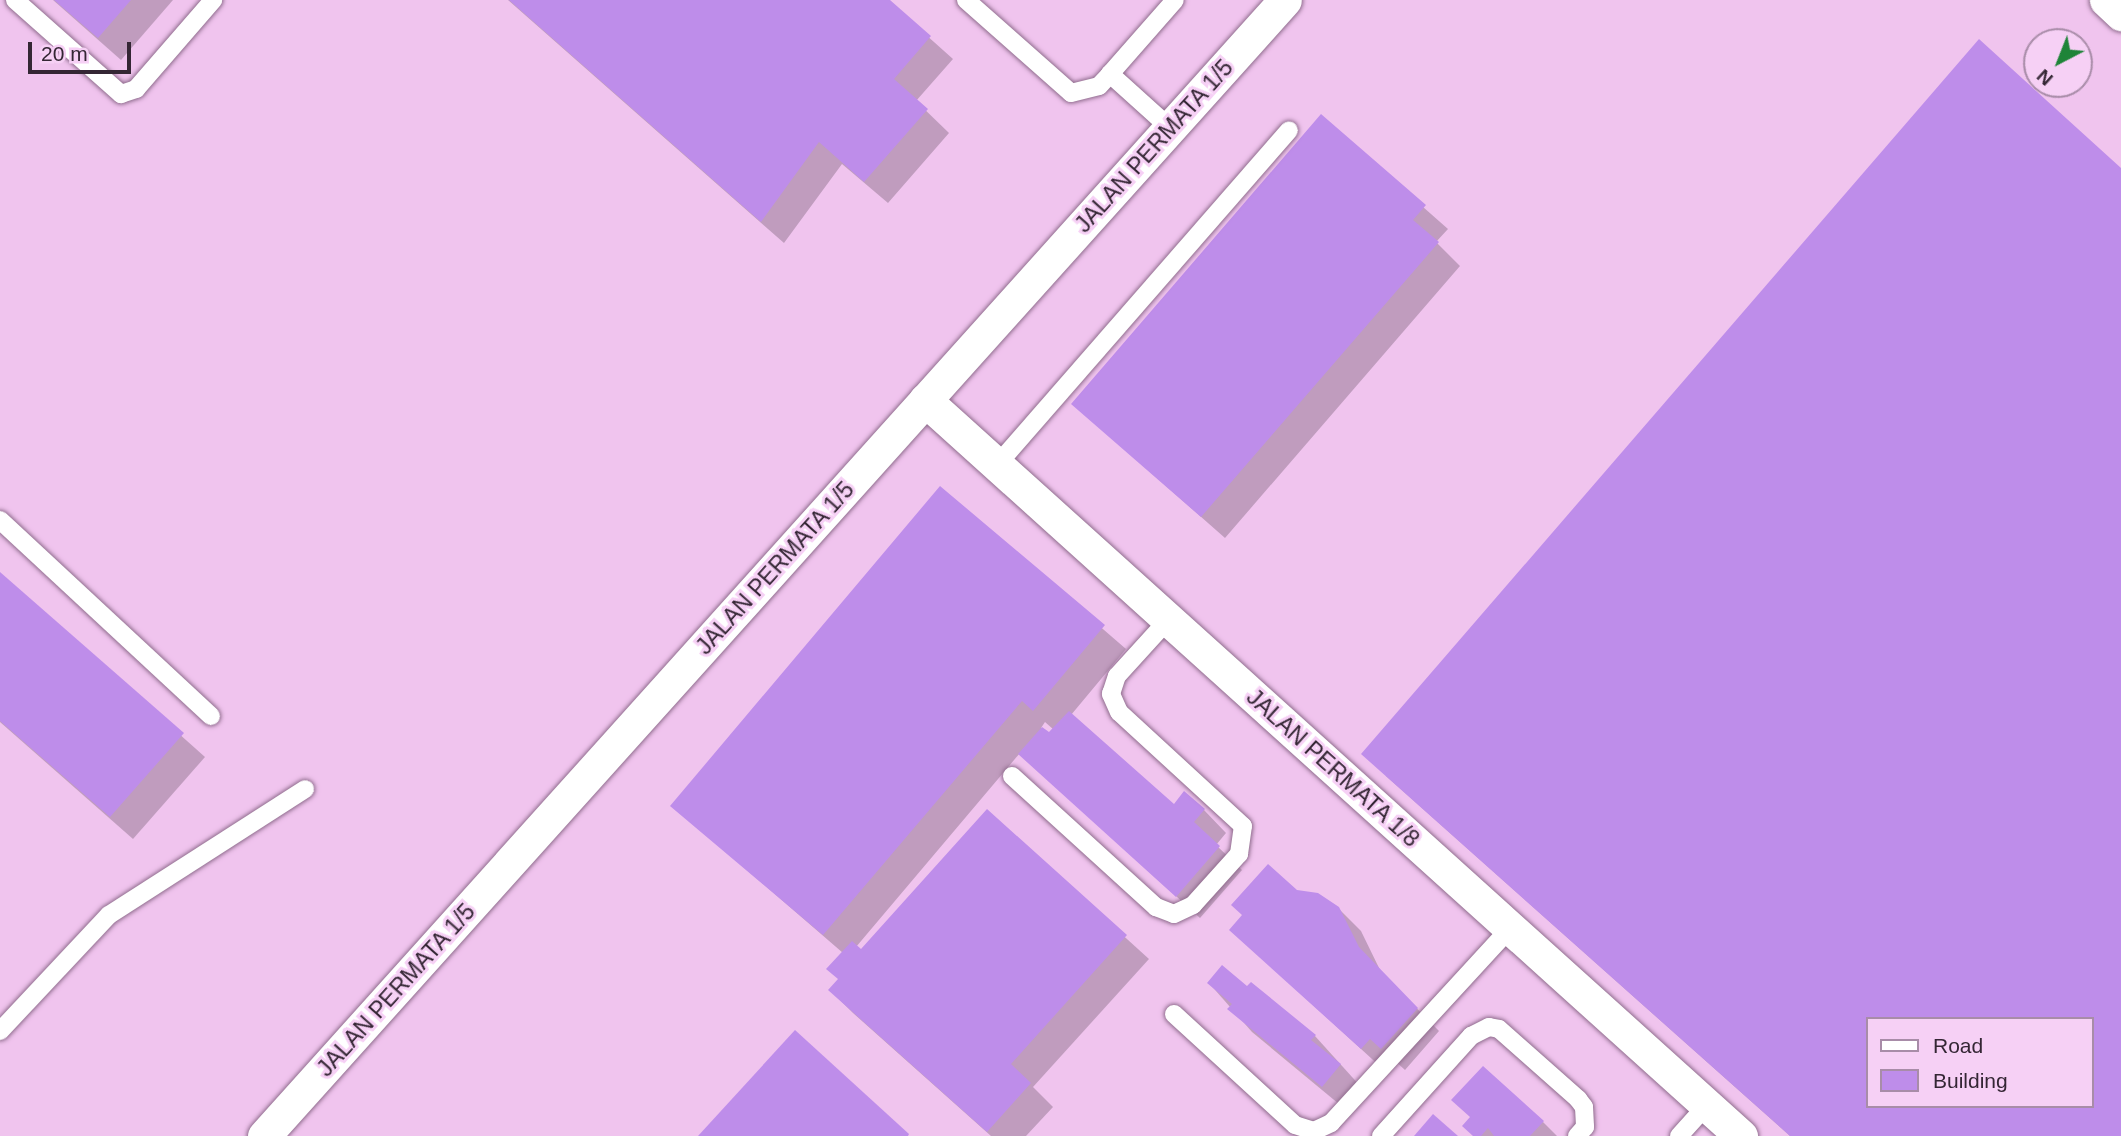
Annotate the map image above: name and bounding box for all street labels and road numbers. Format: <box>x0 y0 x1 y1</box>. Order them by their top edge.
street label: JALAN PERMATA 1/5 <box>1069 53 1239 239</box>
street label: JALAN PERMATA 1/5 <box>690 475 860 661</box>
street label: JALAN PERMATA 1/8 <box>1240 683 1426 853</box>
street label: JALAN PERMATA 1/5 <box>311 897 481 1083</box>

